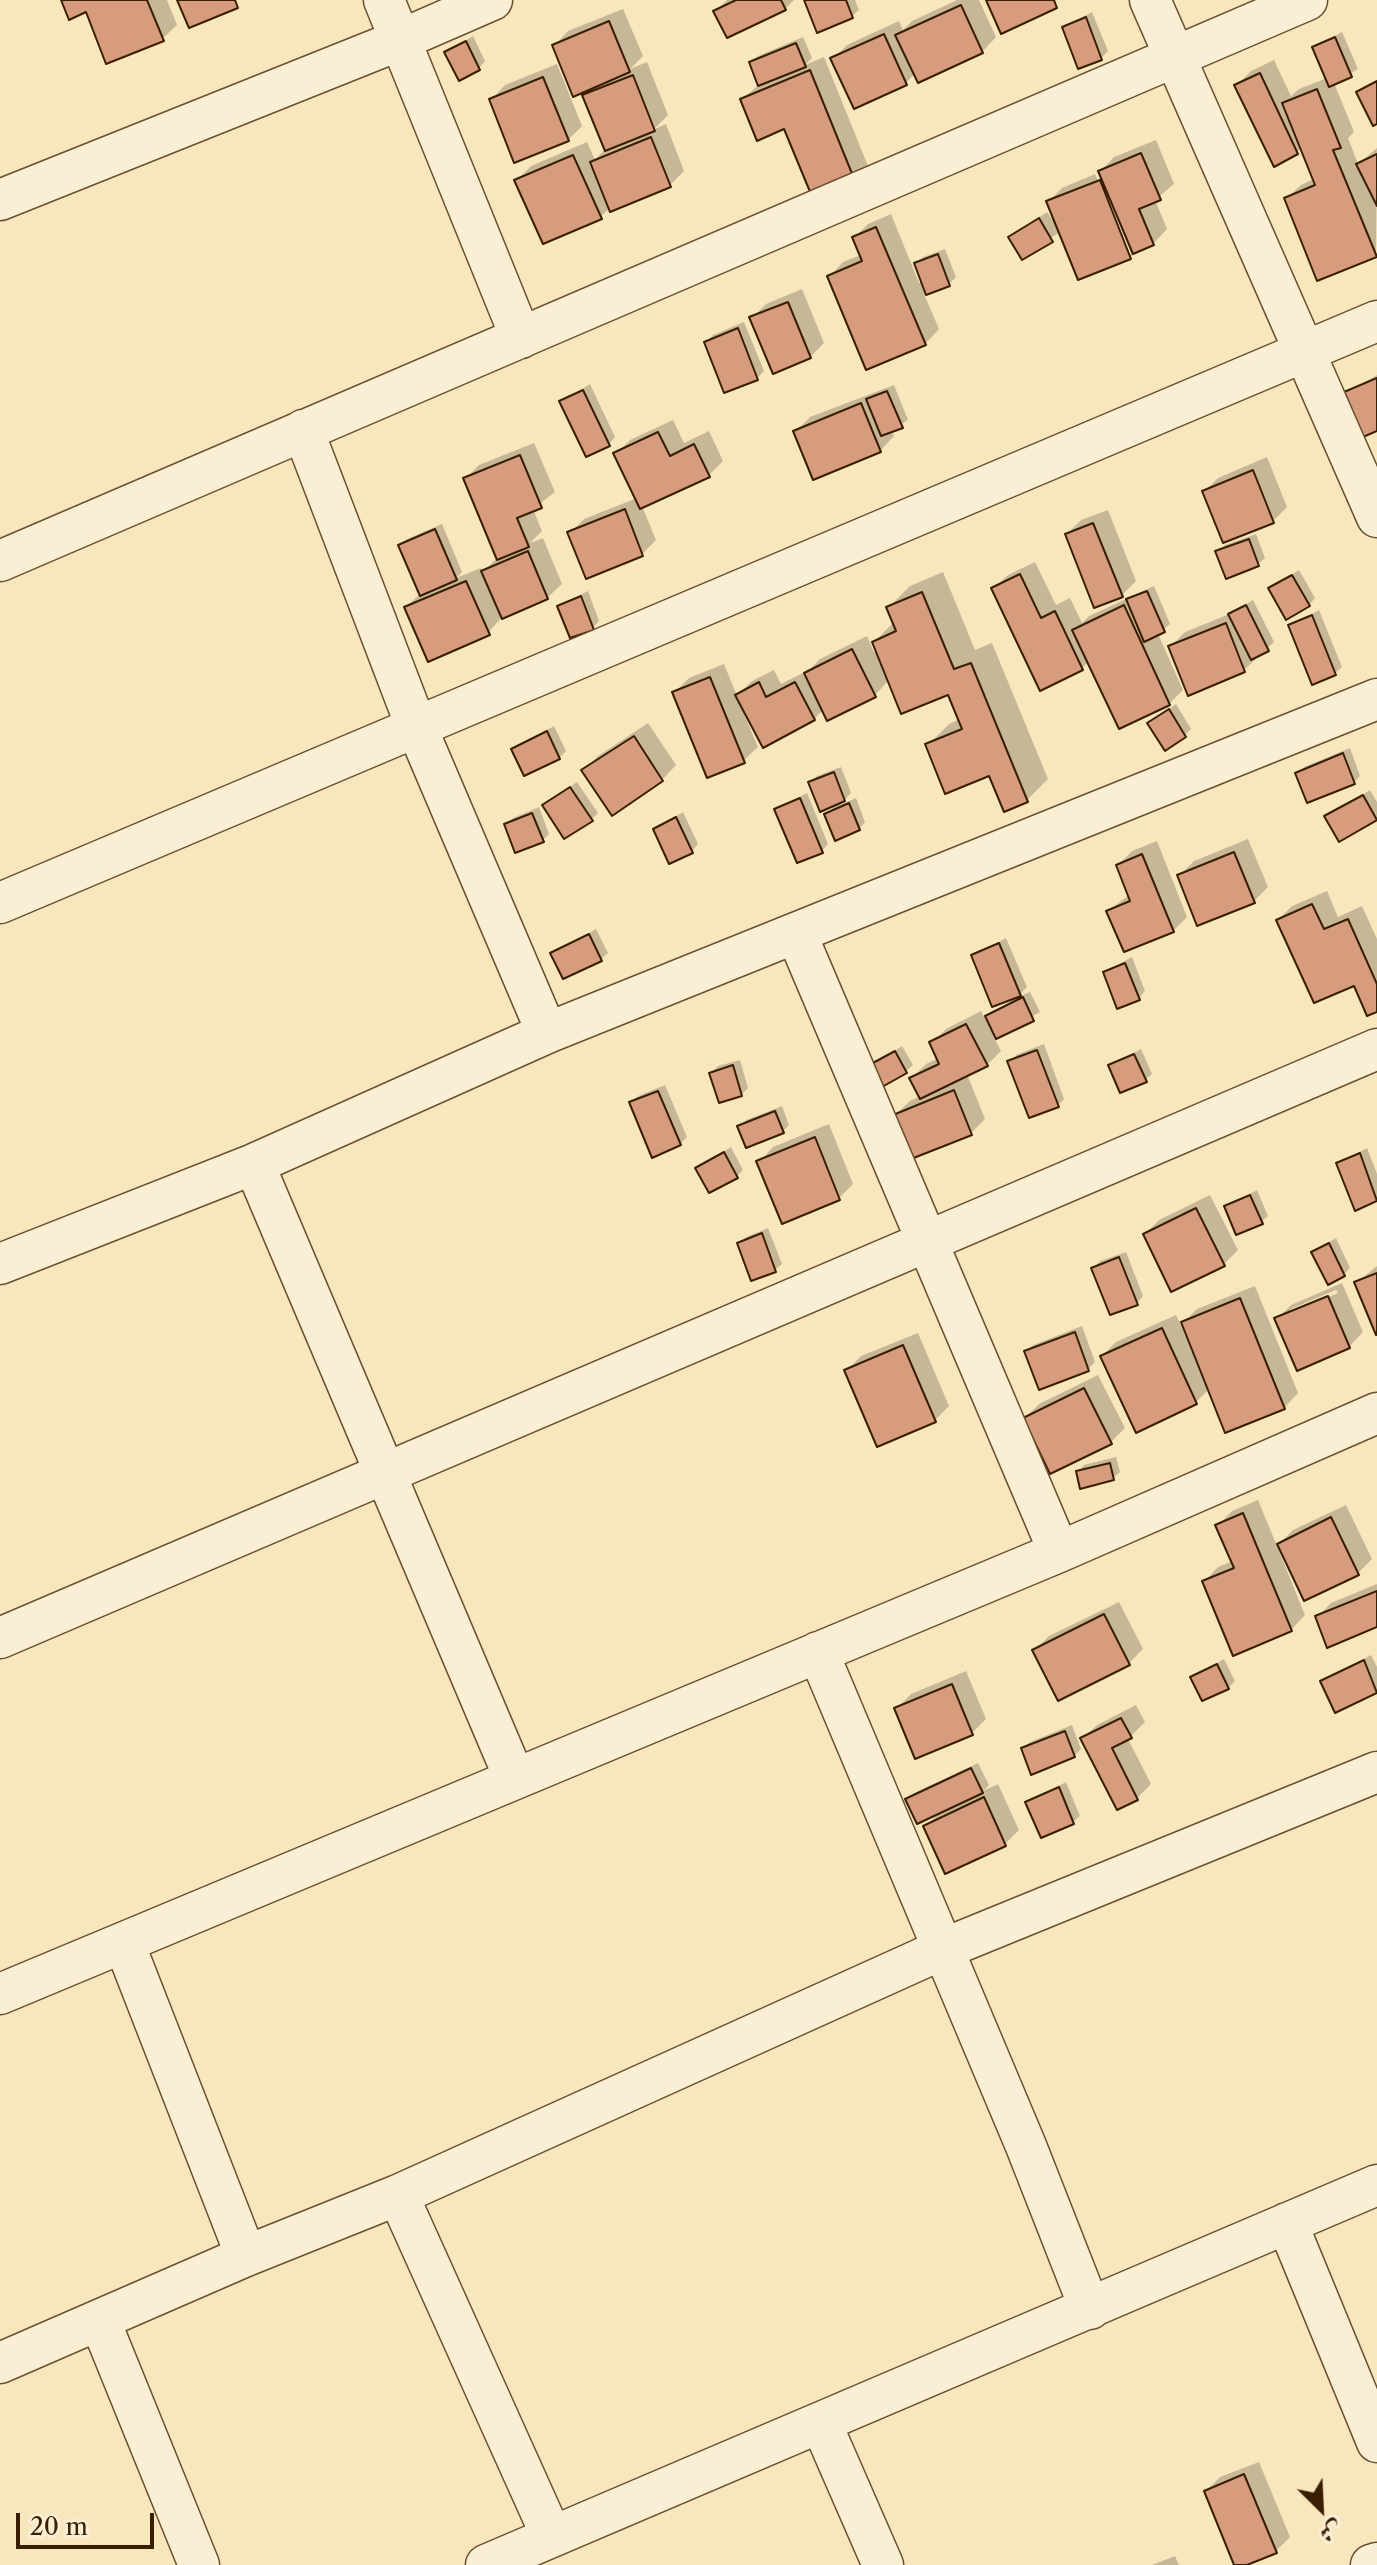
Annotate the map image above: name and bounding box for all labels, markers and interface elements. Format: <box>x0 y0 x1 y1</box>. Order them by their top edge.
north arrow <box>1281 2469 1361 2549</box>
scale bar <box>20 2497 158 2547</box>
text: 20 m <box>30 2512 88 2541</box>
text: ش <box>1316 2515 1346 2548</box>

